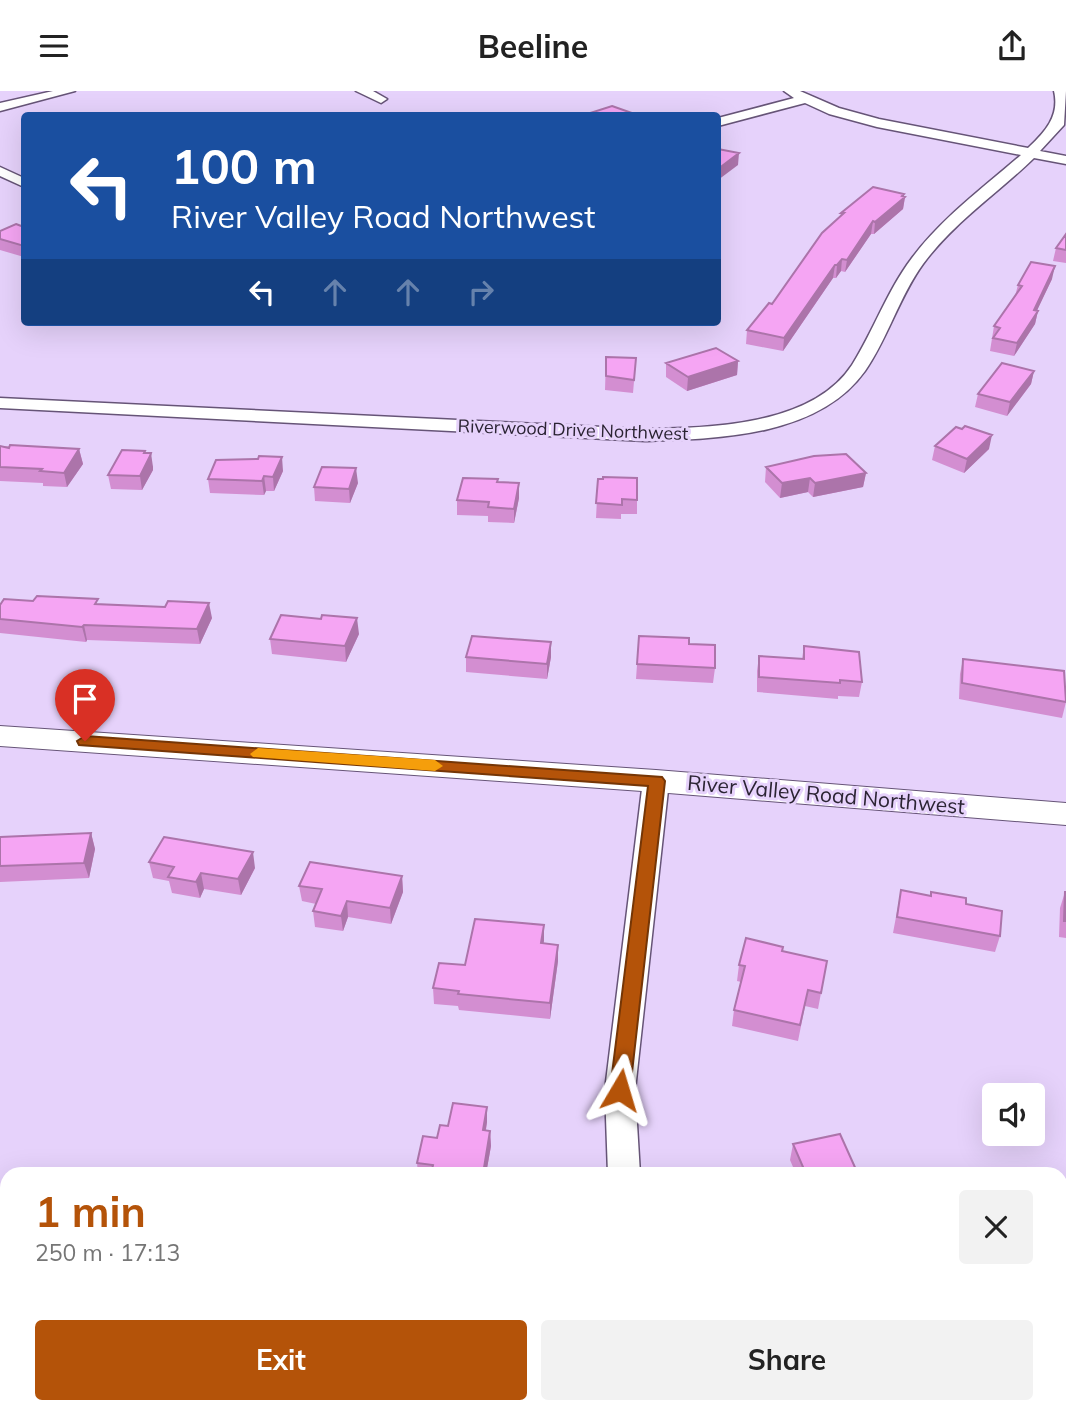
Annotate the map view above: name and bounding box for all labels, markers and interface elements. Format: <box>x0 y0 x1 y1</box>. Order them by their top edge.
text: Beeline <box>478 26 588 66</box>
icon: menu <box>35 27 73 65</box>
icon: share <box>993 27 1031 65</box>
text: 100 m <box>171 135 317 196</box>
icon: left <box>56 140 147 231</box>
text: River Valley Road Northwest <box>171 196 596 236</box>
icon: left <box>243 273 281 311</box>
icon: ahead <box>316 273 354 311</box>
icon: ahead <box>389 273 427 311</box>
icon: right <box>462 273 500 311</box>
street label: Riverwood Drive Northwest <box>457 414 689 445</box>
pin <box>55 669 115 741</box>
icon: arrive <box>66 680 104 718</box>
street label: River Valley Road Northwest <box>686 769 966 819</box>
position arrow <box>583 1053 657 1127</box>
map controls <box>982 1083 1045 1146</box>
button: sound <box>982 1083 1045 1146</box>
text: 1 min <box>35 1185 146 1238</box>
button: close <box>959 1190 1033 1264</box>
text: 250 m · 17:13 <box>35 1238 180 1267</box>
button: Exit <box>35 1320 527 1400</box>
button: Share <box>541 1320 1033 1400</box>

